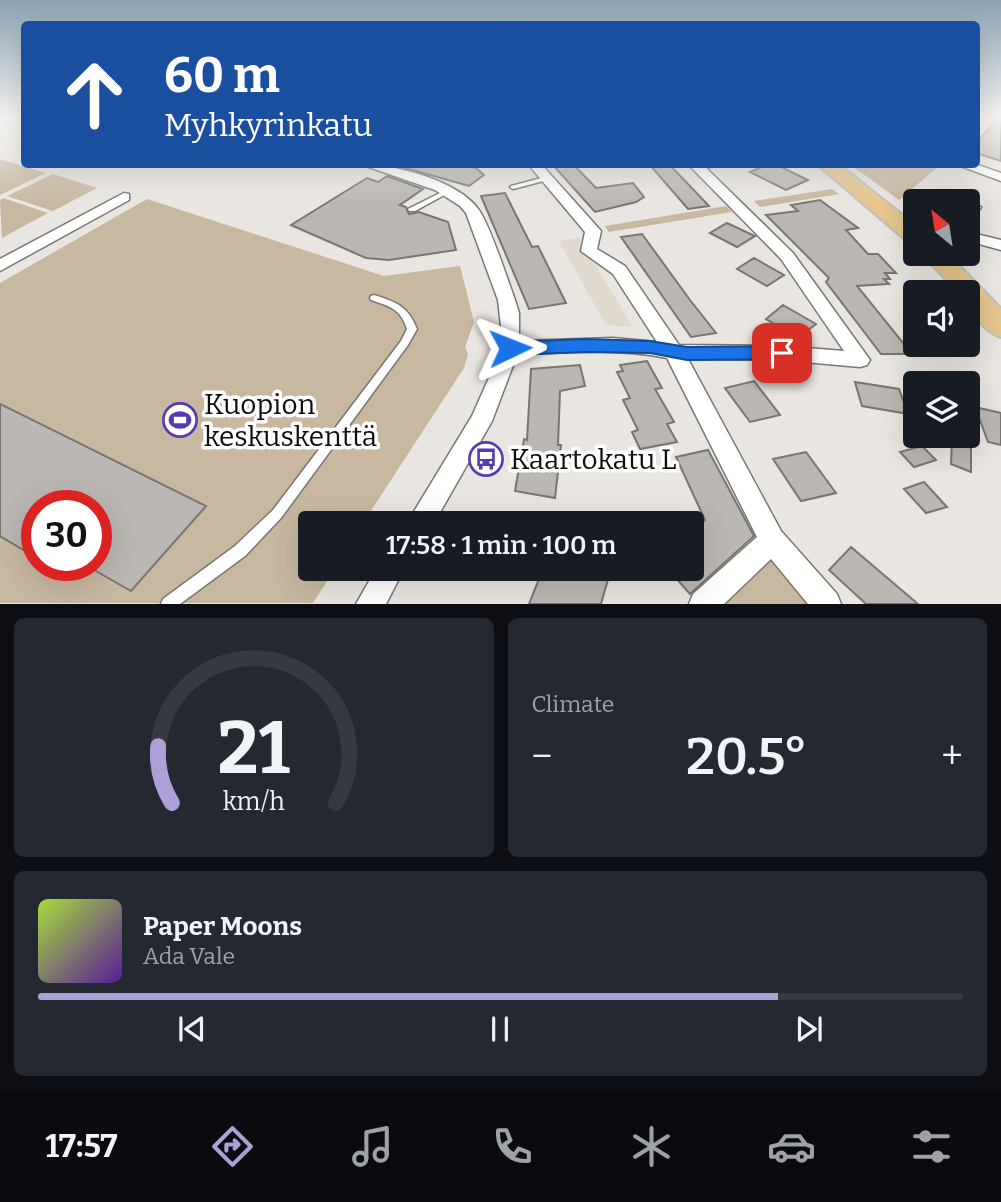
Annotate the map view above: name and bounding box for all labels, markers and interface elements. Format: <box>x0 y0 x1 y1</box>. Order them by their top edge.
text: 60 m <box>164 46 280 105</box>
icon: ahead <box>49 49 140 140</box>
text: Myhkyrinkatu <box>164 106 372 144</box>
north arrow <box>903 189 980 266</box>
map controls <box>903 189 980 448</box>
button: sound <box>903 280 980 357</box>
position arrow <box>473 311 547 385</box>
pin <box>752 323 812 383</box>
icon: arrive <box>763 334 801 372</box>
button: layers <box>903 371 980 448</box>
place label: Kuopion keskuskenttä <box>204 388 377 453</box>
sports icon: Kuopion keskuskenttä <box>161 401 199 439</box>
bus stop icon: Kaartokatu L <box>467 440 505 478</box>
place label: Kaartokatu L <box>510 443 677 476</box>
speed limit sign: 30 <box>21 490 112 581</box>
text: 17:58 · 1 min · 100 m <box>386 530 616 561</box>
text: Climate <box>532 690 614 718</box>
text: 21 <box>218 706 291 793</box>
text: 20.5° <box>686 725 808 788</box>
text: − <box>532 733 552 779</box>
text: + <box>941 733 963 779</box>
text: km/h <box>223 787 285 817</box>
text: Paper Moons <box>143 911 302 942</box>
text: Ada Vale <box>143 942 235 970</box>
icon: previous <box>173 1010 211 1048</box>
icon: pause <box>481 1010 519 1048</box>
icon: next <box>790 1010 828 1048</box>
icon: directions <box>208 1122 257 1171</box>
icon: music <box>348 1122 397 1171</box>
icon: phone <box>488 1122 537 1171</box>
icon: climate <box>627 1122 676 1171</box>
icon: car <box>767 1122 816 1171</box>
icon: filters <box>907 1122 956 1171</box>
text: 17:57 <box>45 1127 118 1165</box>

